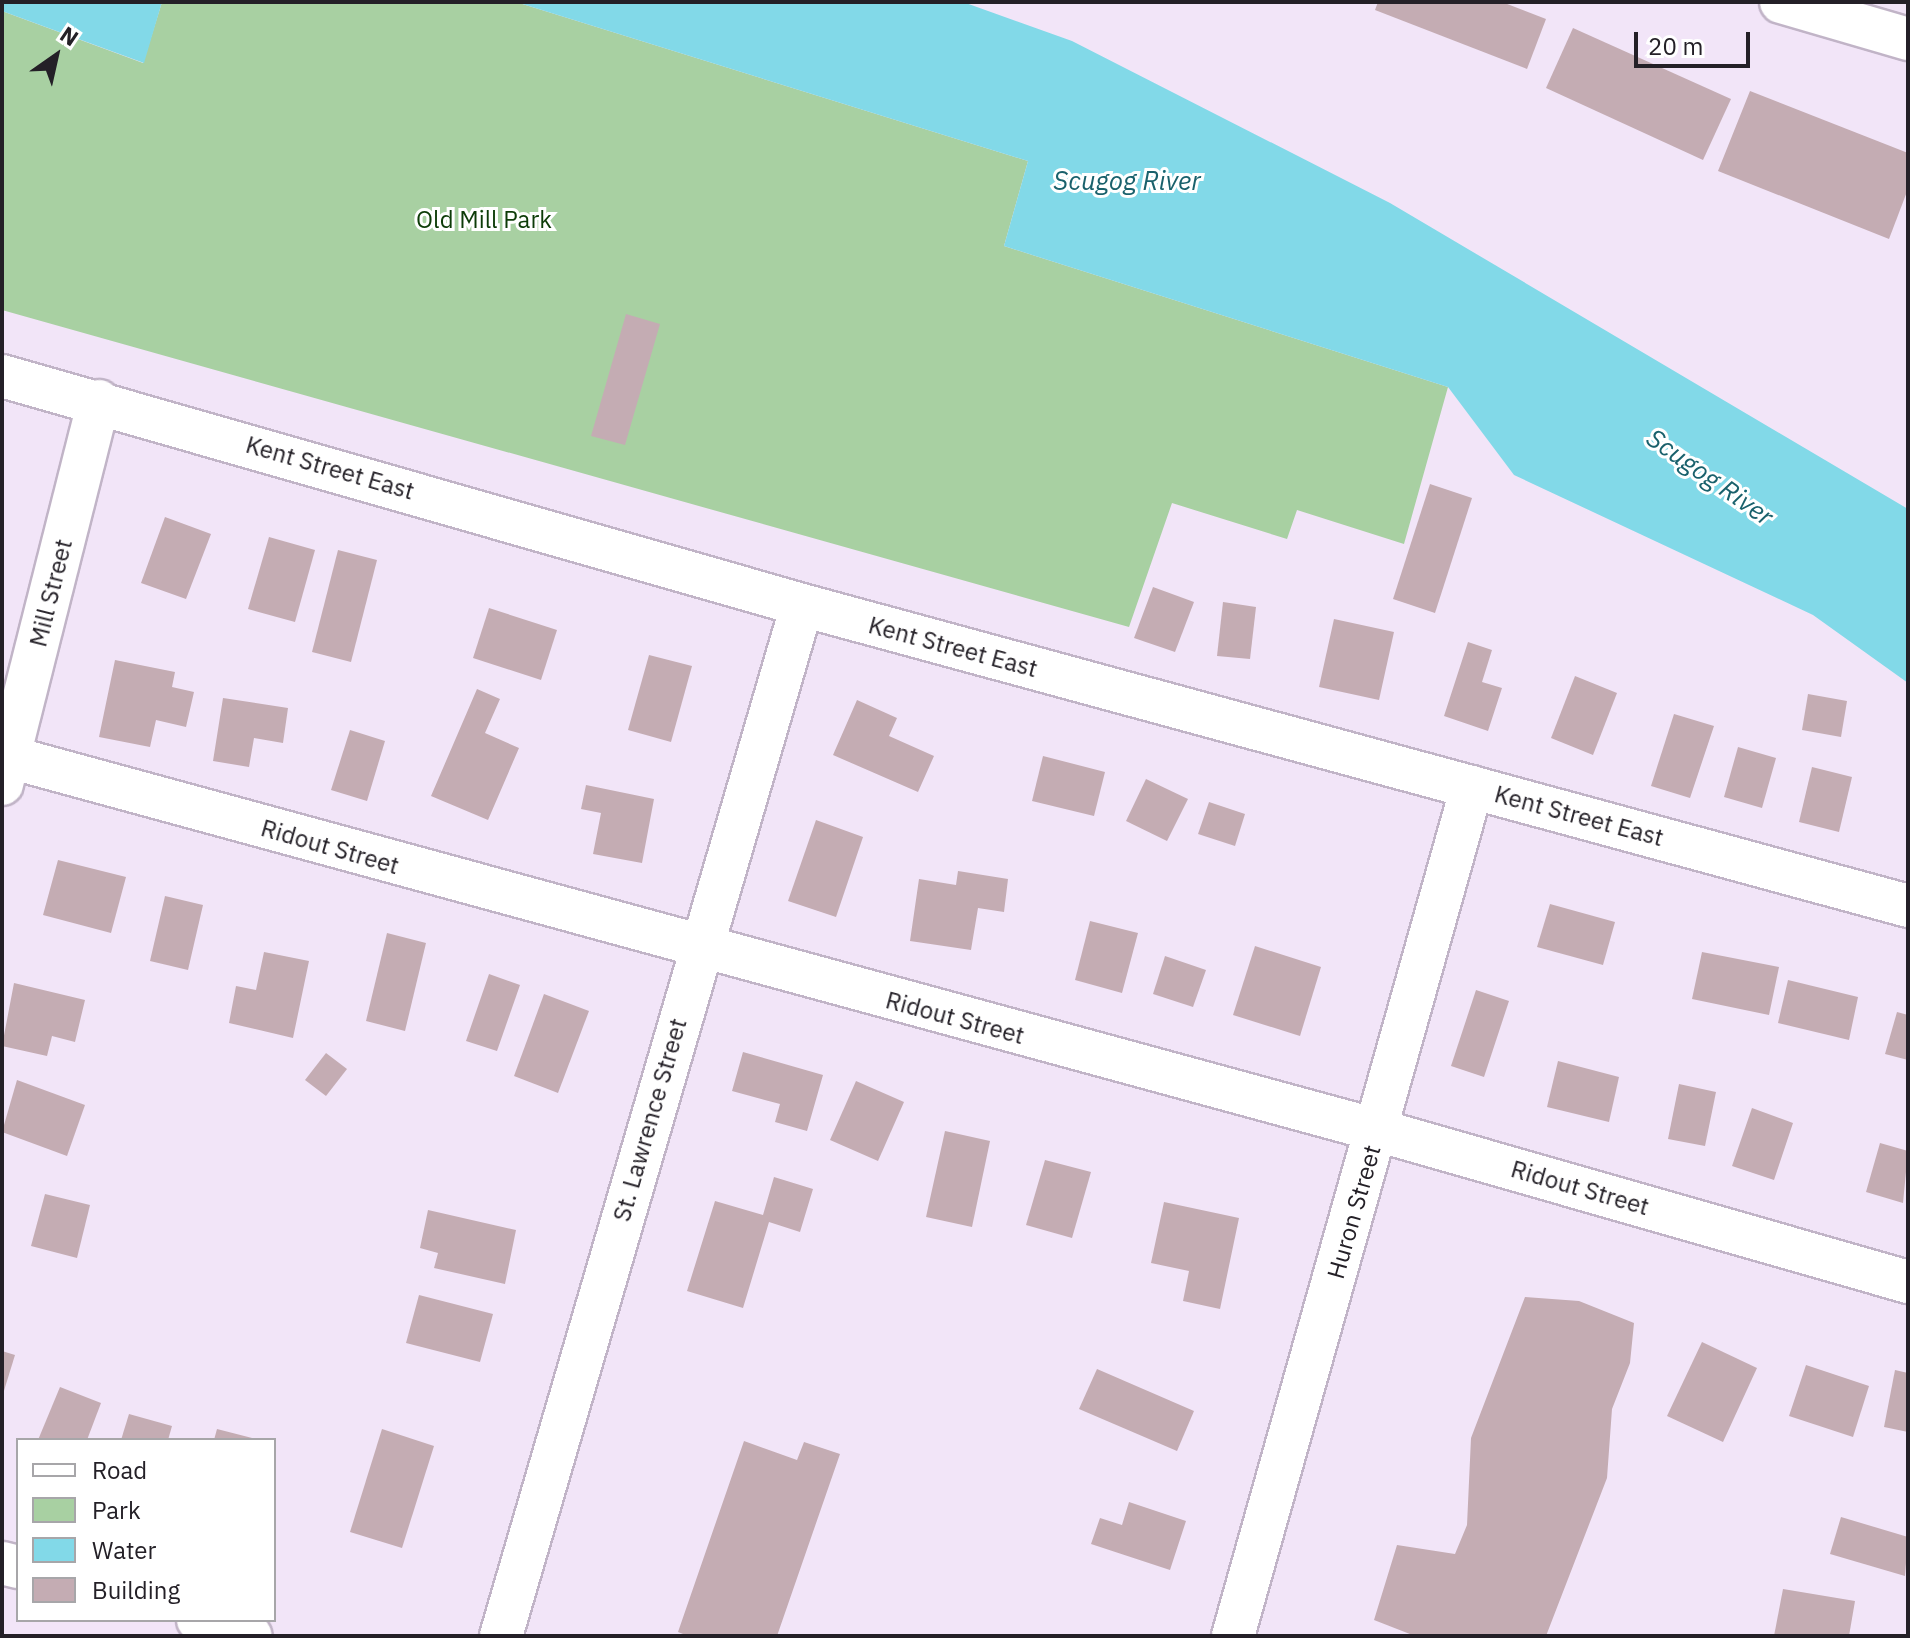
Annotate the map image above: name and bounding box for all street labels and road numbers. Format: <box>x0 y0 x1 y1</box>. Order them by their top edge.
street label: Kent Street East <box>243 430 417 506</box>
street label: Mill Street <box>24 536 78 650</box>
street label: Kent Street East <box>865 611 1041 683</box>
street label: Kent Street East <box>1491 780 1667 852</box>
street label: Ridout Street <box>258 814 402 880</box>
street label: Ridout Street <box>883 986 1027 1050</box>
street label: St. Lawrence Street <box>607 1015 693 1225</box>
street label: Huron Street <box>1321 1142 1387 1282</box>
street label: Ridout Street <box>1508 1155 1652 1221</box>

